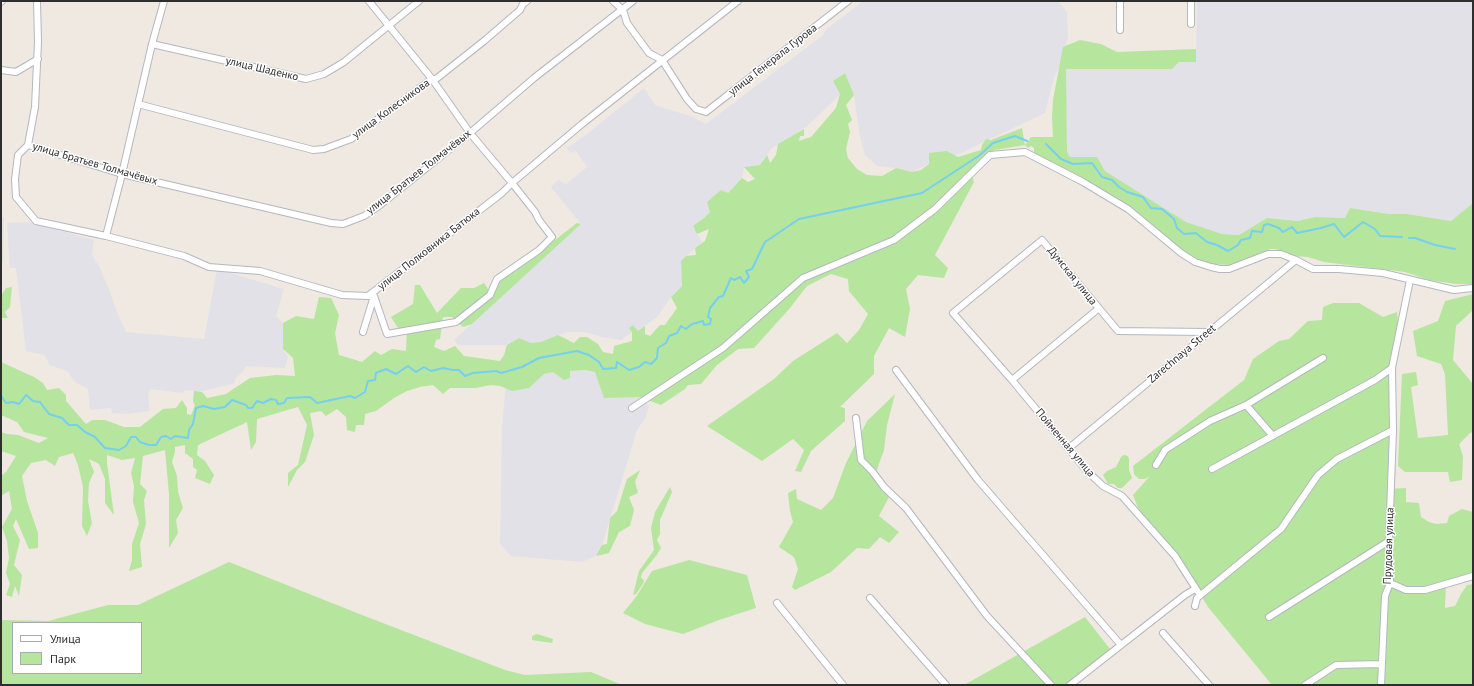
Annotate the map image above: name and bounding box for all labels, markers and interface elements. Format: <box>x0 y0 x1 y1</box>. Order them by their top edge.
street label: улица Генерала Гурова <box>726 21 820 99</box>
street label: улица Шаденко <box>224 54 300 84</box>
street label: улица Колесникова <box>350 76 432 142</box>
street label: улица Братьев Толмачёвых <box>364 127 474 217</box>
street label: улица Братьев Толмачёвых <box>31 140 159 188</box>
street label: улица Полковника Батюка <box>375 205 483 293</box>
street label: Думская улица <box>1044 244 1100 308</box>
street label: Zarechnaya Street <box>1145 322 1219 386</box>
street label: Пойменная улица <box>1033 406 1097 480</box>
street label: Прудовая улица <box>1381 507 1397 585</box>
legend <box>12 622 142 674</box>
text: Улица <box>50 631 81 646</box>
text: Парк <box>50 651 76 666</box>

